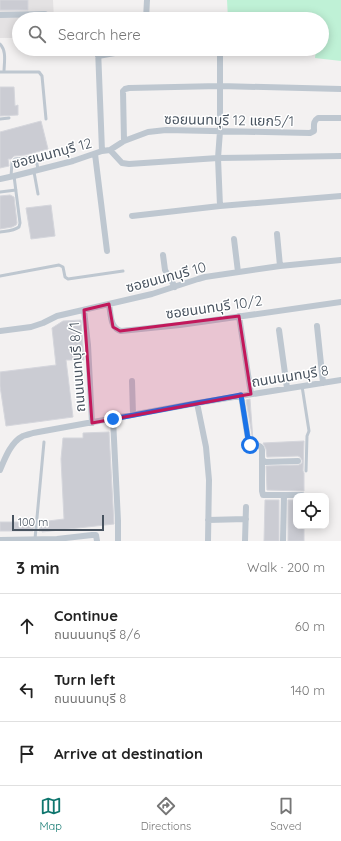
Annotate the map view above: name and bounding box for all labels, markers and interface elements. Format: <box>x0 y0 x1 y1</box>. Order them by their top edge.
search box <box>12 12 329 56</box>
icon: search <box>26 23 48 45</box>
text: Search here <box>58 25 141 44</box>
street label: ซอยนนทบุรี 12 แยก5/1 <box>164 110 294 130</box>
street label: ซอยนนทบุรี 12 <box>10 134 94 172</box>
street label: ซอยนนทบุรี 10 <box>124 258 208 296</box>
street label: ซอยนนทบุรี 10/2 <box>164 291 264 323</box>
street label: ถนนนนทบุรี 8/1 <box>65 321 89 413</box>
street label: ถนนนนทบุรี 8 <box>250 361 330 391</box>
route end <box>104 410 122 428</box>
route start <box>241 436 259 454</box>
map controls <box>293 493 329 529</box>
button: locate <box>293 493 329 529</box>
scale bar <box>12 513 104 532</box>
text: 100 m <box>18 515 48 529</box>
text: 3 min <box>16 557 60 578</box>
text: Walk · 200 m <box>247 559 325 575</box>
text: Continue <box>54 606 118 625</box>
icon: ahead <box>16 615 38 637</box>
text: 60 m <box>295 618 325 634</box>
text: ถนนนนทบุรี 8/6 <box>54 626 140 642</box>
text: Turn left <box>54 670 116 689</box>
icon: left <box>16 679 38 701</box>
text: 140 m <box>290 682 325 698</box>
text: ถนนนนทบุรี 8 <box>54 690 126 706</box>
icon: arrive <box>16 743 38 765</box>
text: Arrive at destination <box>54 744 203 763</box>
tab: Map <box>39 795 62 833</box>
tab: Directions <box>141 795 191 833</box>
tab: Saved <box>270 795 302 833</box>

